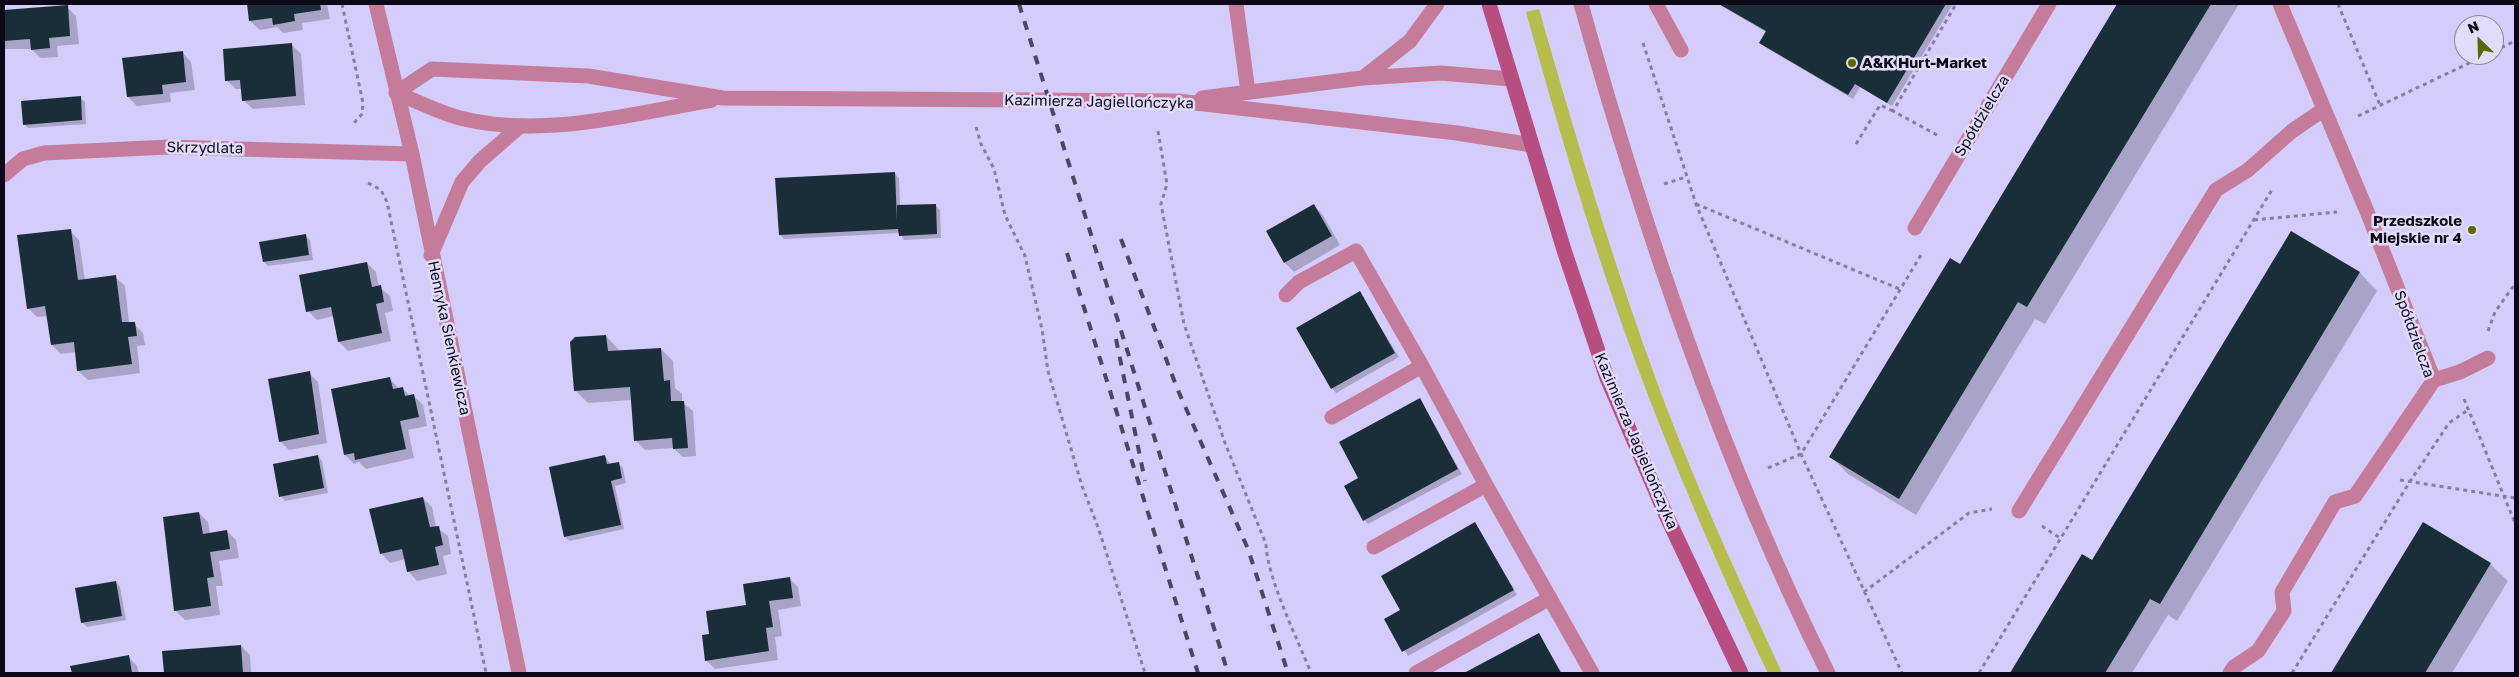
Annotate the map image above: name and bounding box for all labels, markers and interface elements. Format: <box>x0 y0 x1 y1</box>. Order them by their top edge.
north arrow <box>2454 15 2504 65</box>
text: N <box>2465 17 2481 37</box>
place label: A&K Hurt-Market <box>1862 54 1987 72</box>
marker: A&K Hurt-Market <box>1846 57 1858 69</box>
street label: Spółdzielcza <box>1951 72 2013 160</box>
street label: Kazimierza Jagiellończyka <box>1004 91 1194 113</box>
street label: Skrzydlata <box>166 138 244 158</box>
place label: Przedszkole Miejskie nr 4 <box>2370 212 2462 247</box>
marker: Przedszkole Miejskie nr 4 <box>2466 224 2478 236</box>
street label: Henryka Sienkiewicza <box>424 259 474 417</box>
street label: Spółdzielcza <box>2390 288 2438 380</box>
street label: Kazimierza Jagiellończyka <box>1591 350 1681 532</box>

